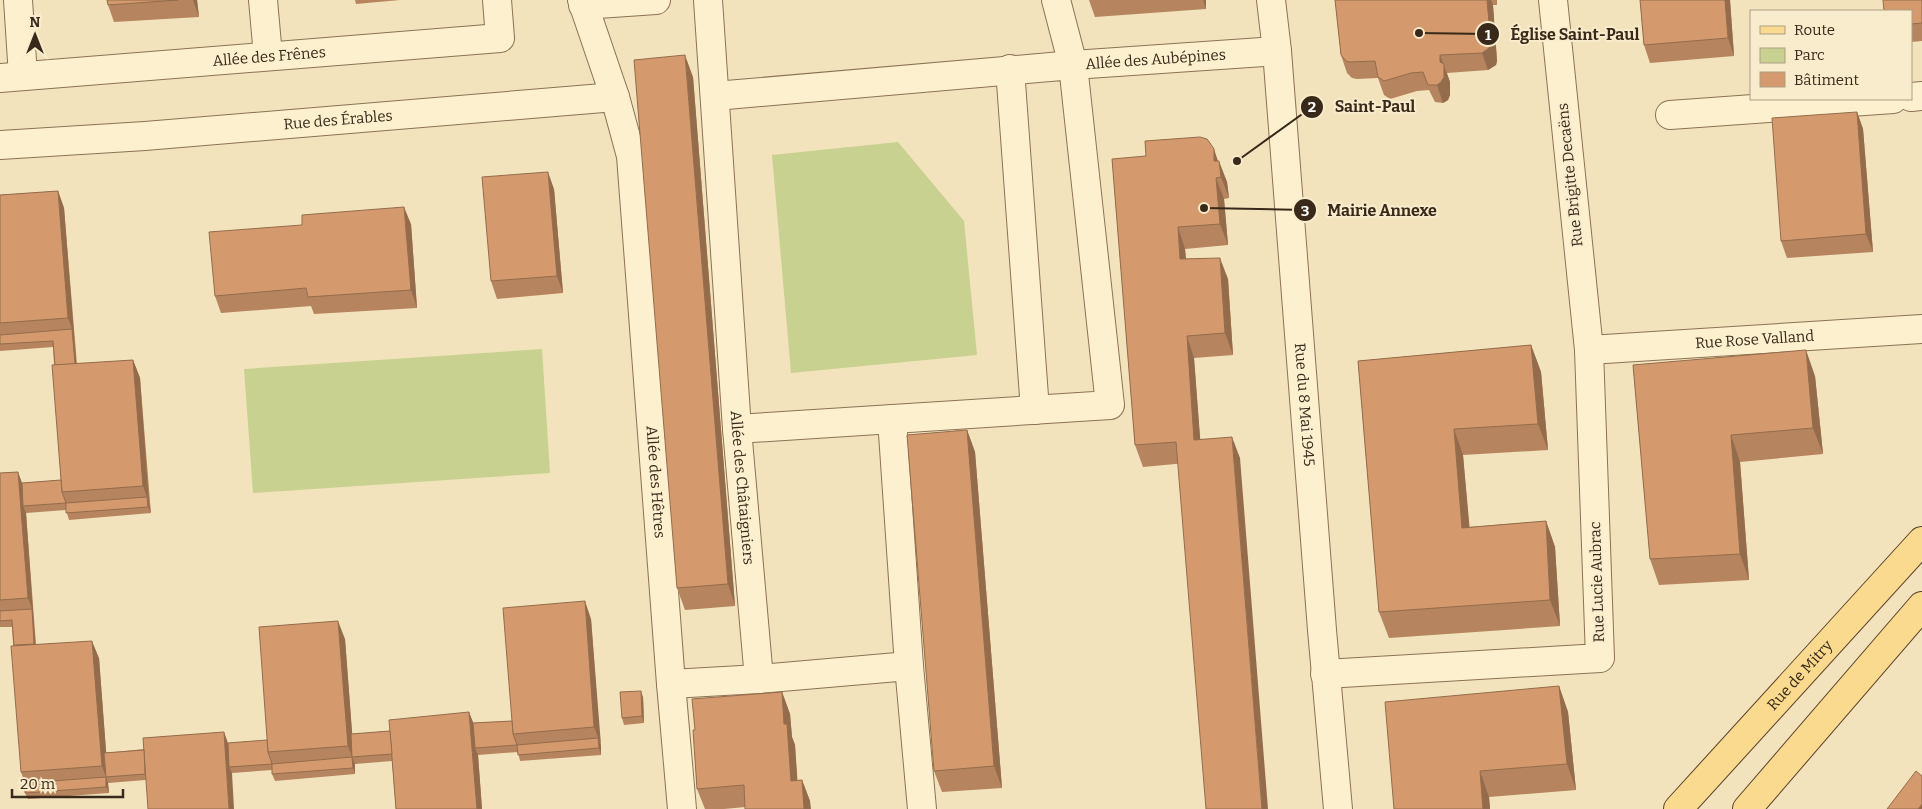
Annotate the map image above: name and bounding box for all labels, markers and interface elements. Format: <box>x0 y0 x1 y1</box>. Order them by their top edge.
north arrow <box>10 10 60 60</box>
legend <box>1750 10 1912 100</box>
text: N <box>30 14 41 31</box>
callout: Église Saint-Paul <box>1476 19 1650 50</box>
text: Route <box>1794 21 1835 39</box>
text: Église Saint-Paul <box>1511 23 1639 44</box>
text: 1 <box>1485 26 1492 44</box>
street label: Allée des Frênes <box>212 43 326 70</box>
street label: Allée des Aubépines <box>1085 46 1226 73</box>
text: Parc <box>1794 46 1825 64</box>
text: Bâtiment <box>1794 71 1859 89</box>
callout: Saint-Paul <box>1300 91 1425 122</box>
text: Saint-Paul <box>1335 97 1415 116</box>
text: 2 <box>1308 98 1316 116</box>
street label: Rue Brigitte Decaëns <box>1554 102 1586 248</box>
street label: Rue des Érables <box>283 106 393 133</box>
callout: Mairie Annexe <box>1292 195 1447 226</box>
text: Mairie Annexe <box>1327 201 1437 220</box>
text: 3 <box>1301 202 1309 220</box>
street label: Rue Rose Valland <box>1695 327 1815 352</box>
street label: Rue du 8 Mai 1945 <box>1291 342 1318 467</box>
street label: Allée des Châtaigniers <box>727 410 758 566</box>
street label: Allée des Hêtres <box>642 425 669 539</box>
street label: Rue Lucie Aubrac <box>1586 521 1608 643</box>
street label: Rue de Mitry <box>1763 636 1836 714</box>
scale bar <box>12 766 124 798</box>
text: 20 m <box>20 775 56 793</box>

